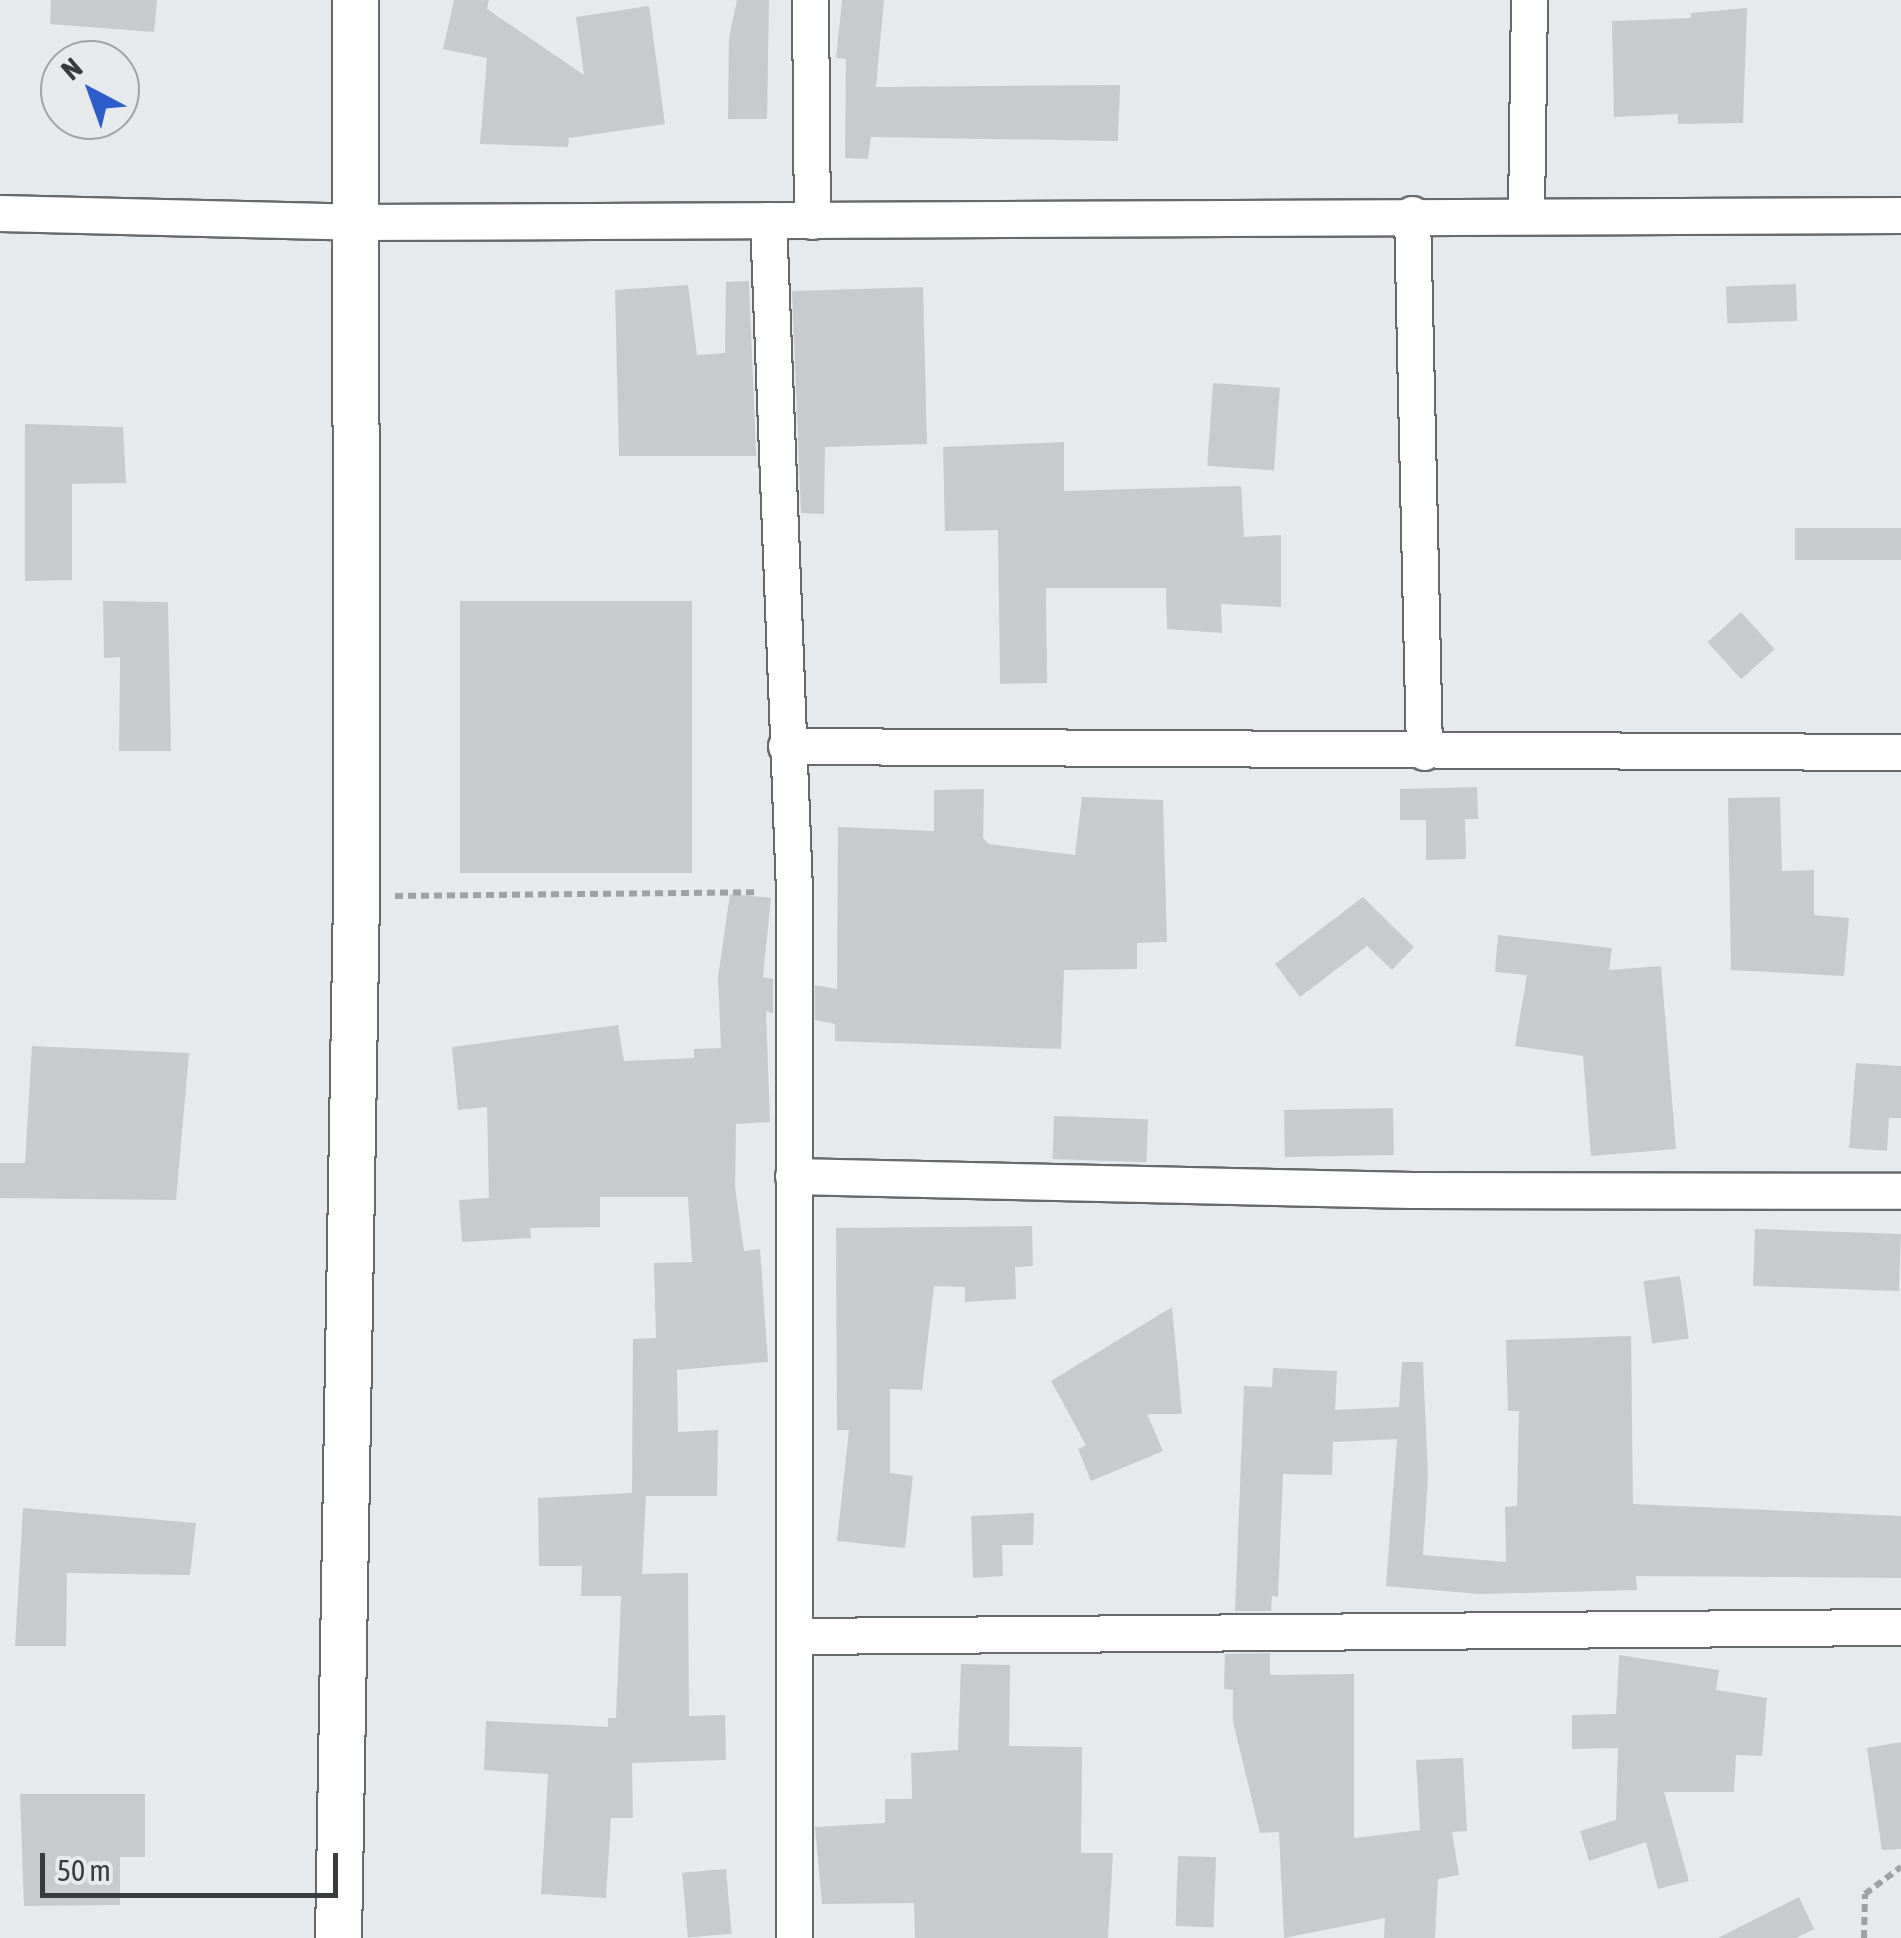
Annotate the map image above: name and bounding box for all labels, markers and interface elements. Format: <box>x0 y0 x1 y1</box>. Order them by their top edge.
north arrow <box>40 40 140 140</box>
text: N <box>55 51 88 86</box>
scale bar <box>45 1833 342 1895</box>
text: 50 m <box>57 1853 111 1887</box>

